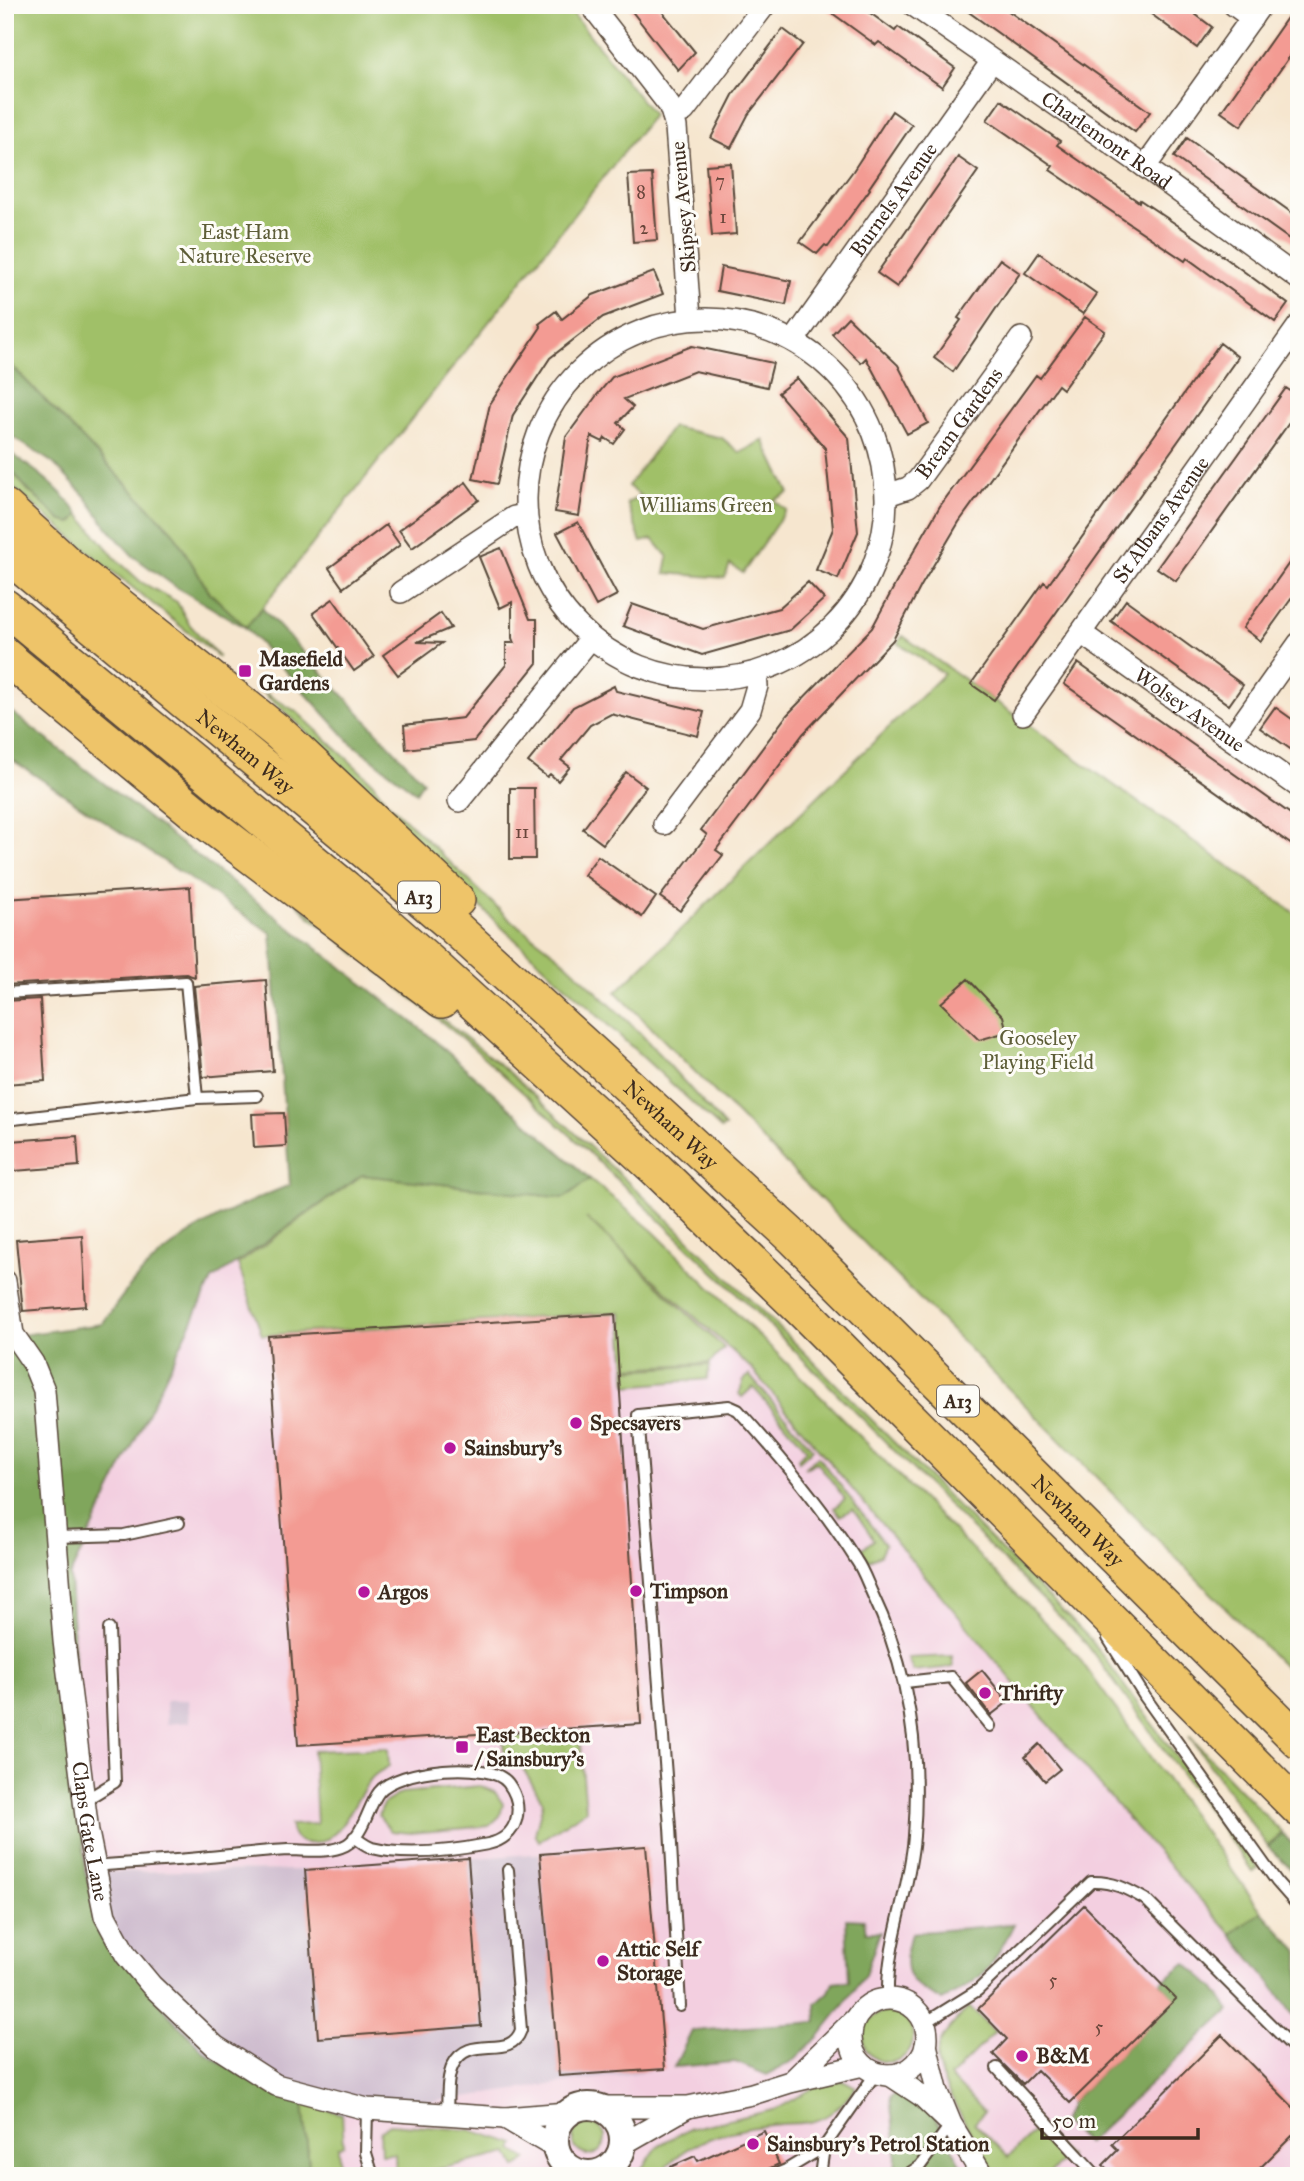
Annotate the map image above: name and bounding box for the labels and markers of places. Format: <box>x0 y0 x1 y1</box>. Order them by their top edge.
place label: Masefield Gardens <box>259 646 343 696</box>
marker: Masefield Gardens <box>237 663 253 679</box>
place label: Specsavers <box>590 1410 681 1436</box>
marker: Specsavers <box>568 1415 584 1431</box>
place label: Sainsbury's <box>464 1435 562 1461</box>
marker: Sainsbury's <box>442 1440 458 1456</box>
place label: Timpson <box>649 1578 729 1604</box>
place label: Argos <box>376 1579 429 1605</box>
marker: Timpson <box>628 1583 644 1599</box>
marker: Argos <box>356 1584 372 1600</box>
place label: Thrifty <box>998 1680 1064 1706</box>
marker: Thrifty <box>977 1685 993 1701</box>
place label: East Beckton / Sainsbury's <box>474 1722 591 1772</box>
marker: East Beckton / Sainsbury's <box>454 1739 470 1755</box>
place label: Attic Self Storage <box>615 1936 702 1986</box>
marker: Attic Self Storage <box>595 1953 611 1969</box>
place label: B&M <box>1036 2043 1090 2069</box>
marker: B&M <box>1014 2048 1030 2064</box>
place label: Sainsbury's Petrol Station <box>767 2131 990 2157</box>
marker: Sainsbury's Petrol Station <box>745 2136 761 2152</box>

